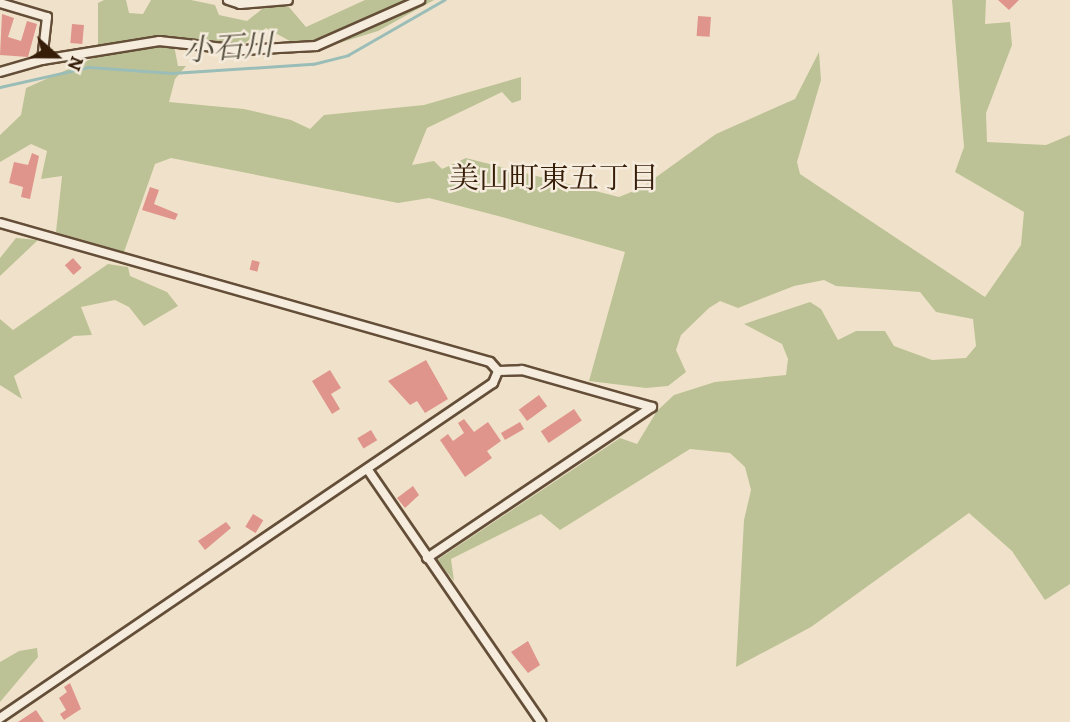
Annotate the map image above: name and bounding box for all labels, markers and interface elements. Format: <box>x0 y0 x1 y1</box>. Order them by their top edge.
north arrow <box>21 21 91 91</box>
water label: 小石川 <box>182 27 274 69</box>
text: N <box>61 52 90 75</box>
district label: 美山町東五丁目 <box>449 160 659 196</box>

